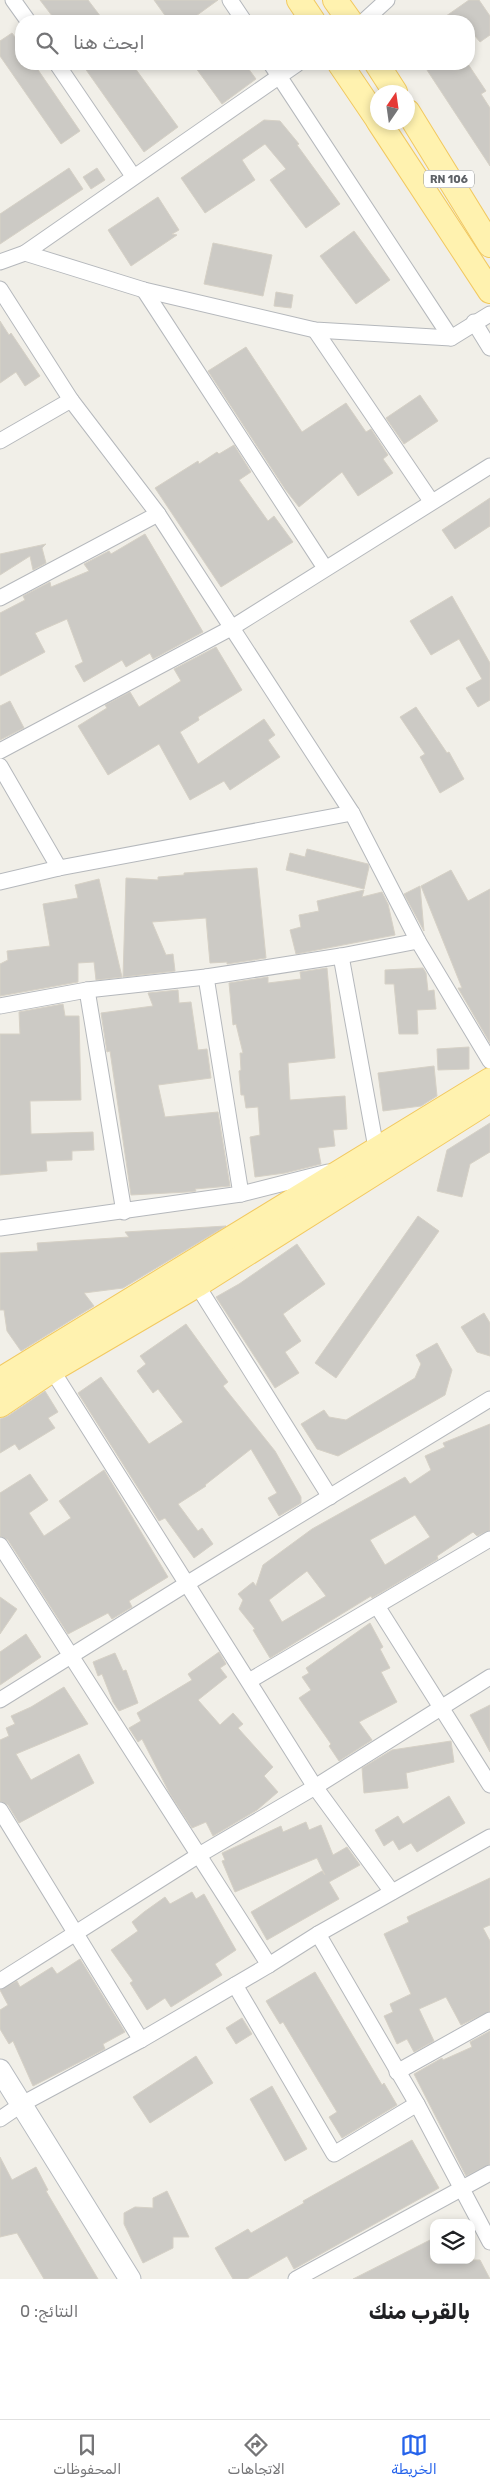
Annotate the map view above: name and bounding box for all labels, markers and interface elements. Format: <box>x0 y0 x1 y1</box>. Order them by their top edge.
search box <box>15 15 475 70</box>
icon: search <box>33 29 61 57</box>
text: ابحث هنا <box>73 31 145 54</box>
north arrow <box>370 85 415 130</box>
road number: RN 106 <box>424 170 474 188</box>
map controls <box>430 2219 475 2264</box>
button: layers <box>430 2219 475 2264</box>
text: بالقرب منك <box>369 2299 470 2324</box>
text: النتائج: 0 <box>20 2302 78 2321</box>
tab: المحفوظات <box>53 2431 121 2478</box>
tab: الاتجاهات <box>228 2431 285 2478</box>
tab: الخريطة <box>391 2431 437 2478</box>

